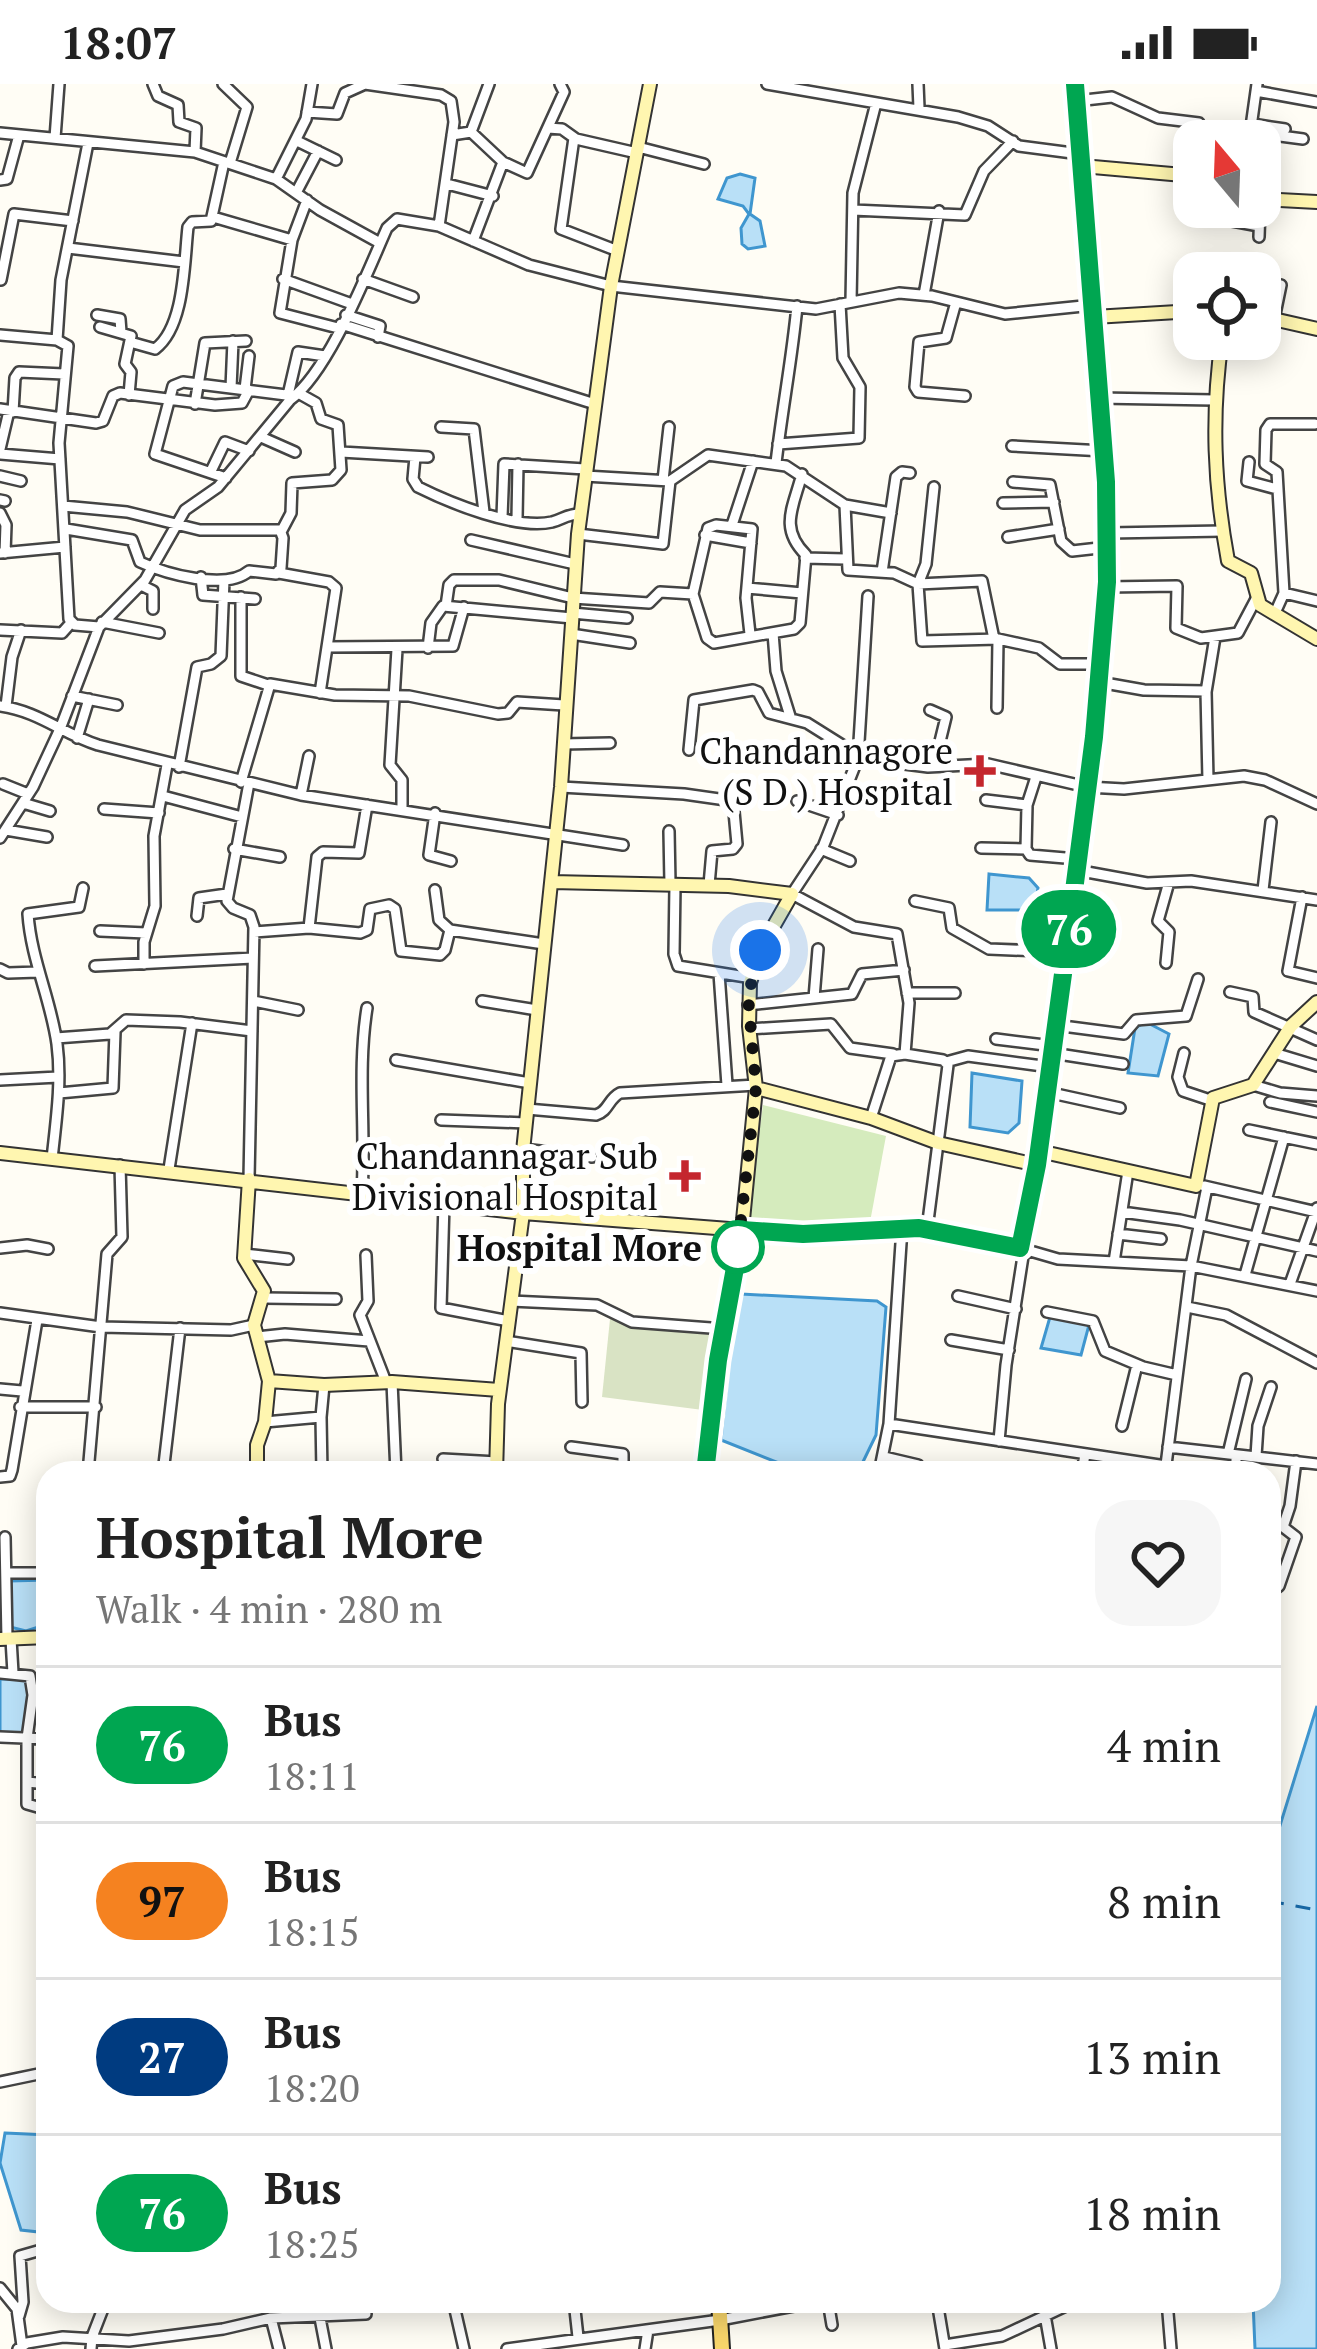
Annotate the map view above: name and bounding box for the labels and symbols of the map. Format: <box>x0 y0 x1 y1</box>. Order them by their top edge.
north arrow <box>1173 120 1281 228</box>
place label: Chandannagore (S D ) Hospital <box>699 727 953 815</box>
marker: Chandannagore (S D ) Hospital <box>964 755 996 787</box>
line badge: 76 <box>1015 890 1123 968</box>
your location <box>730 920 790 980</box>
place label: Chandannagar Sub Divisional Hospital <box>352 1132 658 1220</box>
marker: Chandannagar Sub Divisional Hospital <box>669 1160 701 1192</box>
marker: Hospital More <box>713 1222 763 1272</box>
place label: Hospital More <box>457 1224 702 1271</box>

